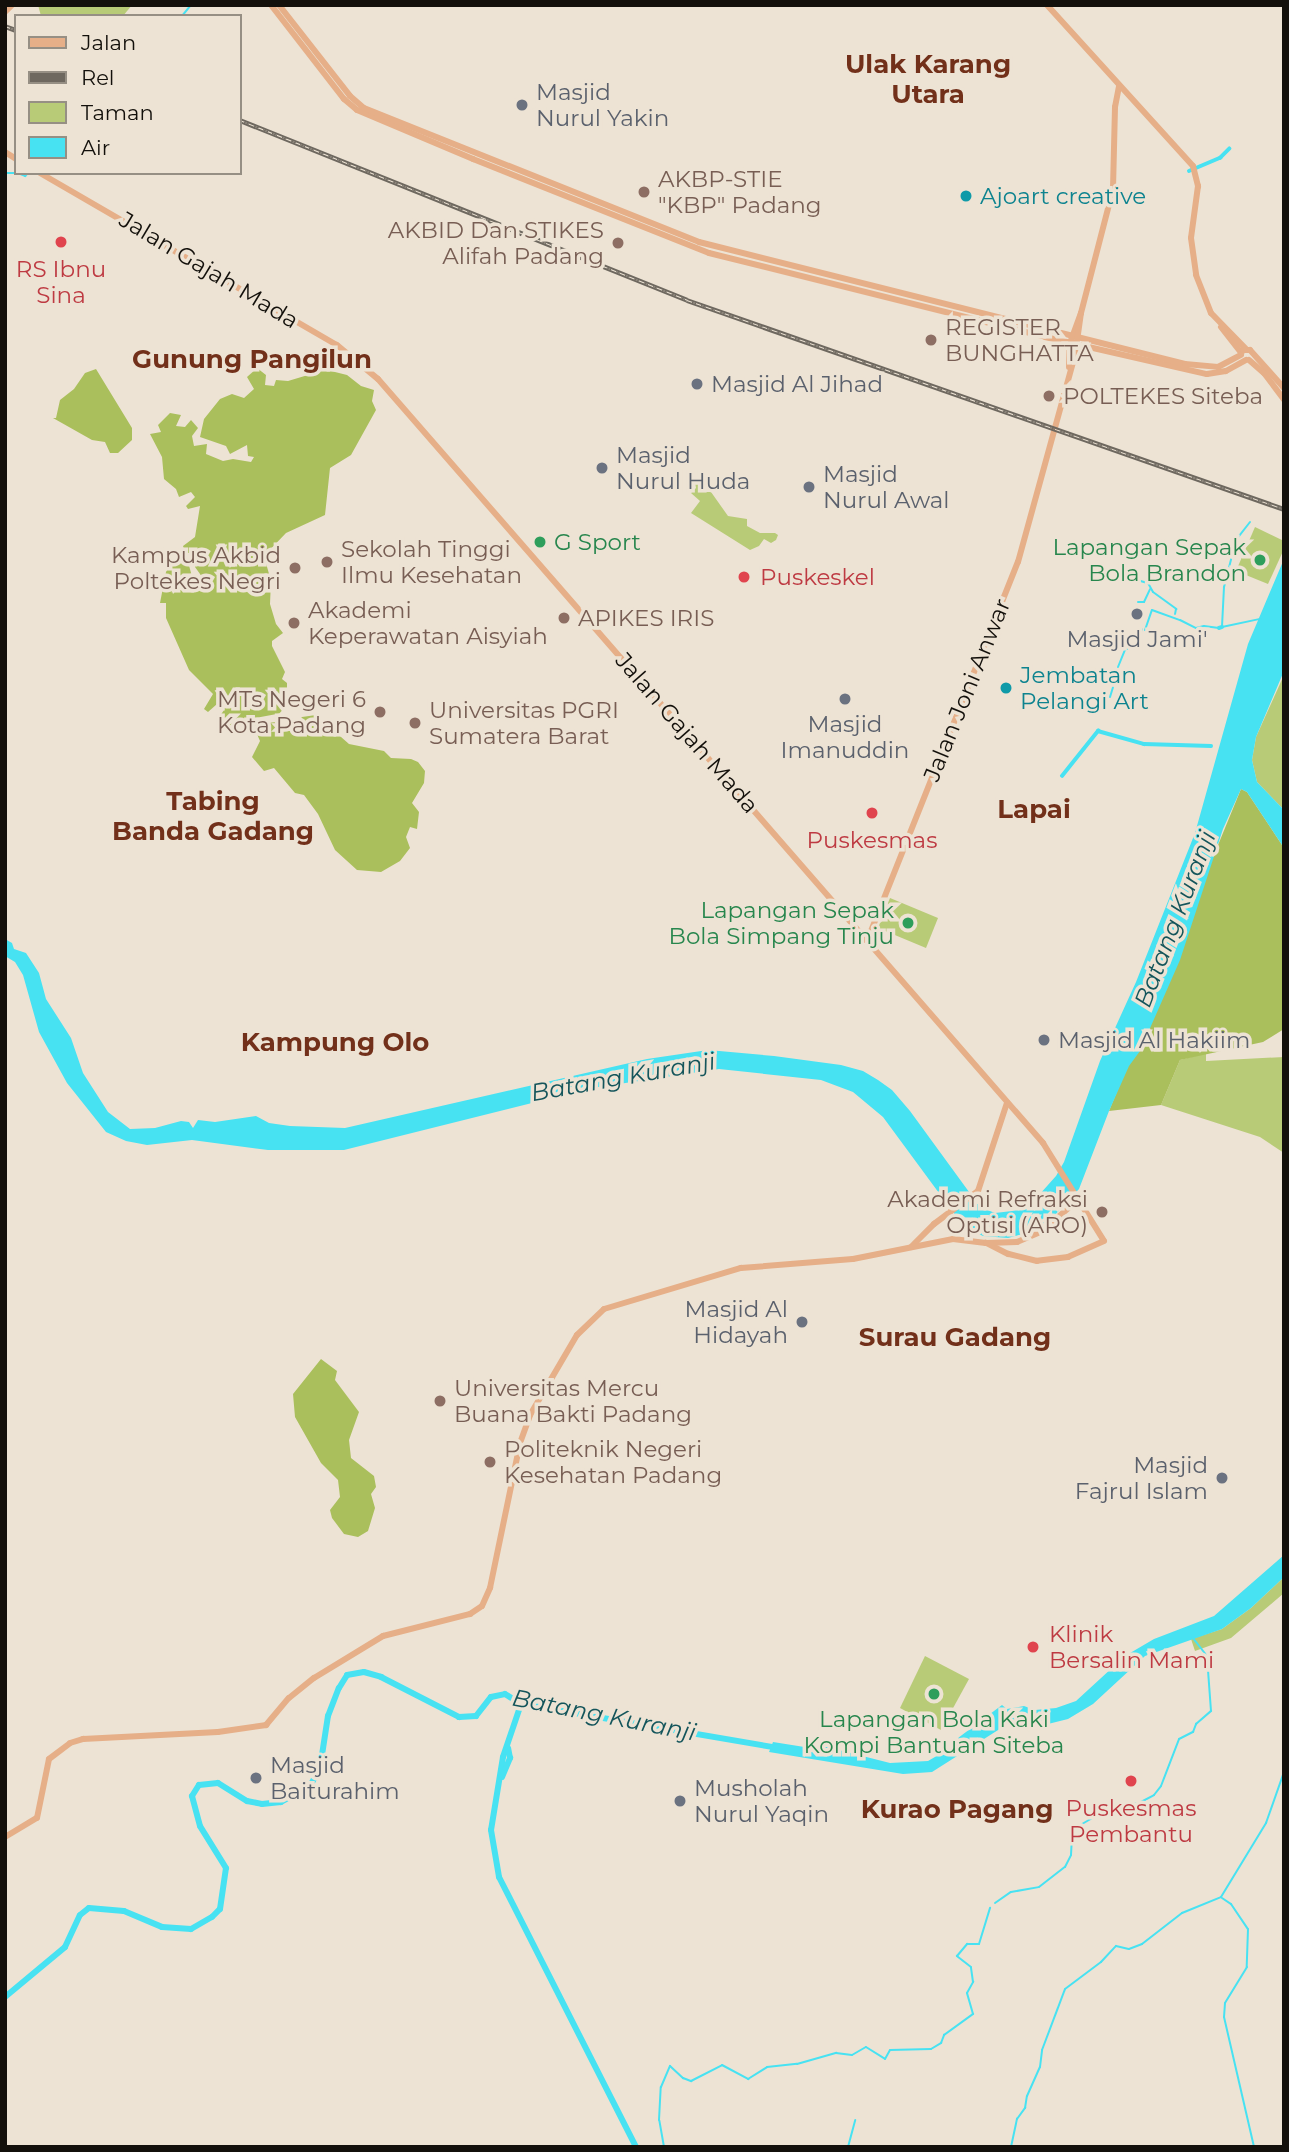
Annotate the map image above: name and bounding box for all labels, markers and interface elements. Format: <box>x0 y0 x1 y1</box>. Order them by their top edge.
legend <box>14 14 242 175</box>
text: Jalan <box>81 30 136 55</box>
district label: Ulak Karang Utara <box>845 49 1011 110</box>
text: Rel <box>81 65 115 90</box>
place label: Masjid Nurul Yakin <box>536 78 669 132</box>
marker: Masjid Nurul Yakin <box>514 97 530 113</box>
text: Taman <box>81 100 154 125</box>
text: Air <box>81 135 110 160</box>
place label: AKBP-STIE "KBP" Padang <box>658 165 822 219</box>
place label: Ajoart creative <box>980 182 1146 210</box>
marker: AKBP-STIE "KBP" Padang <box>636 184 652 200</box>
marker: Ajoart creative <box>958 188 974 204</box>
street label: Jalan Gajah Mada <box>114 206 304 334</box>
place label: AKBID Dan STIKES Alifah Padang <box>388 216 604 270</box>
marker: RS Ibnu Sina <box>51 232 71 252</box>
marker: AKBID Dan STIKES Alifah Padang <box>610 235 626 251</box>
place label: RS Ibnu Sina <box>16 255 106 309</box>
place label: REGISTER BUNGHATTA <box>945 313 1094 367</box>
marker: REGISTER BUNGHATTA <box>923 332 939 348</box>
district label: Gunung Pangilun <box>132 344 372 376</box>
place label: Masjid Al Jihad <box>711 370 883 398</box>
marker: Masjid Al Jihad <box>689 376 705 392</box>
place label: POLTEKES Siteba <box>1063 382 1263 410</box>
marker: POLTEKES Siteba <box>1041 388 1057 404</box>
place label: Masjid Nurul Huda <box>616 441 750 495</box>
marker: Masjid Nurul Huda <box>594 460 610 476</box>
place label: Masjid Nurul Awal <box>823 460 949 514</box>
marker: Masjid Nurul Awal <box>801 479 817 495</box>
place label: G Sport <box>554 528 641 556</box>
place label: Lapangan Sepak Bola Brandon <box>1052 533 1246 587</box>
marker: G Sport <box>532 534 548 550</box>
place label: Sekolah Tinggi Ilmu Kesehatan <box>341 535 522 589</box>
place label: Kampus Akbid Poltekes Negri <box>111 541 281 595</box>
marker: Lapangan Sepak Bola Brandon <box>1252 552 1268 568</box>
marker: Sekolah Tinggi Ilmu Kesehatan <box>319 554 335 570</box>
marker: Kampus Akbid Poltekes Negri <box>287 560 303 576</box>
place label: Puskeskel <box>760 563 875 591</box>
marker: Puskeskel <box>734 567 754 587</box>
street label: Jalan Joni Anwar <box>918 595 1016 785</box>
place label: Akademi Keperawatan Aisyiah <box>308 596 548 650</box>
place label: APIKES IRIS <box>578 604 714 632</box>
marker: Masjid Jami' <box>1129 606 1145 622</box>
marker: APIKES IRIS <box>556 610 572 626</box>
marker: Akademi Keperawatan Aisyiah <box>286 615 302 631</box>
place label: Masjid Jami' <box>1066 625 1208 653</box>
street label: Jalan Gajah Mada <box>610 647 764 819</box>
place label: Jembatan Pelangi Art <box>1020 661 1149 715</box>
marker: Jembatan Pelangi Art <box>998 680 1014 696</box>
place label: MTs Negeri 6 Kota Padang <box>217 685 366 739</box>
marker: Masjid Imanuddin <box>837 691 853 707</box>
place label: Universitas PGRI Sumatera Barat <box>429 696 619 750</box>
marker: MTs Negeri 6 Kota Padang <box>372 704 388 720</box>
place label: Masjid Imanuddin <box>781 710 909 764</box>
marker: Universitas PGRI Sumatera Barat <box>407 715 423 731</box>
district label: Tabing Banda Gadang <box>112 786 314 848</box>
district label: Lapai <box>997 794 1071 826</box>
marker: Puskesmas <box>862 803 882 823</box>
place label: Puskesmas <box>807 826 937 854</box>
water label: Batang Kuranji <box>1128 827 1222 1011</box>
place label: Lapangan Sepak Bola Simpang Tinju <box>669 896 894 950</box>
marker: Lapangan Sepak Bola Simpang Tinju <box>900 915 916 931</box>
place label: Masjid Al Hakiim <box>1058 1026 1250 1054</box>
district label: Kampung Olo <box>241 1027 429 1059</box>
marker: Masjid Al Hakiim <box>1036 1032 1052 1048</box>
water label: Batang Kuranji <box>529 1047 717 1107</box>
place label: Akademi Refraksi Optisi (ARO) <box>887 1185 1088 1239</box>
marker: Akademi Refraksi Optisi (ARO) <box>1094 1204 1110 1220</box>
place label: Masjid Al Hidayah <box>684 1295 788 1349</box>
marker: Masjid Al Hidayah <box>794 1314 810 1330</box>
district label: Surau Gadang <box>859 1322 1051 1354</box>
place label: Universitas Mercu Buana Bakti Padang <box>454 1374 692 1428</box>
marker: Universitas Mercu Buana Bakti Padang <box>432 1393 448 1409</box>
place label: Politeknik Negeri Kesehatan Padang <box>504 1435 722 1489</box>
place label: Masjid Fajrul Islam <box>1075 1451 1208 1505</box>
marker: Politeknik Negeri Kesehatan Padang <box>482 1454 498 1470</box>
marker: Masjid Fajrul Islam <box>1214 1470 1230 1486</box>
place label: Klinik Bersalin Mami <box>1049 1620 1214 1674</box>
marker: Klinik Bersalin Mami <box>1023 1637 1043 1657</box>
water label: Batang Kuranji <box>510 1683 698 1747</box>
marker: Lapangan Bola Kaki Kompi Bantuan Siteba <box>926 1686 942 1702</box>
place label: Lapangan Bola Kaki Kompi Bantuan Siteba <box>804 1705 1064 1759</box>
place label: Masjid Baiturahim <box>270 1751 400 1805</box>
marker: Masjid Baiturahim <box>248 1770 264 1786</box>
marker: Puskesmas Pembantu <box>1121 1771 1141 1791</box>
place label: Musholah Nurul Yaqin <box>694 1774 829 1828</box>
marker: Musholah Nurul Yaqin <box>672 1793 688 1809</box>
district label: Kurao Pagang <box>861 1794 1053 1826</box>
place label: Puskesmas Pembantu <box>1066 1794 1196 1848</box>

